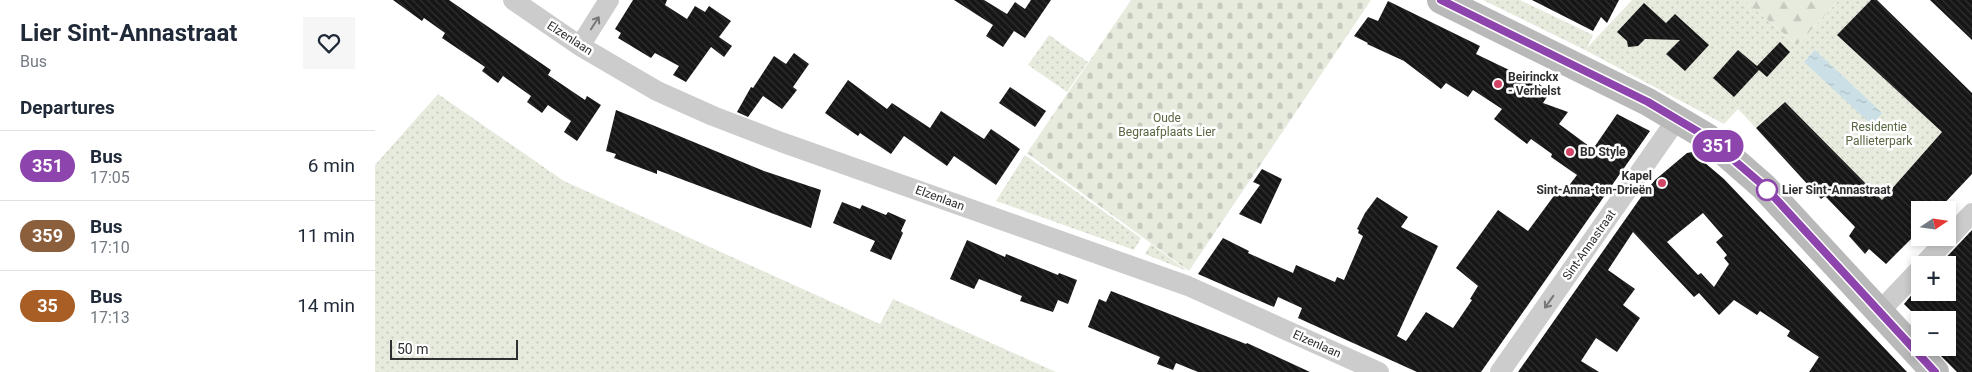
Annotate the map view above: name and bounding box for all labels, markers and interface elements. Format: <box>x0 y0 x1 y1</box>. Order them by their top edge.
one-way arrow <box>590 16 600 30</box>
button: heart <box>303 17 355 69</box>
street label: Elzenlaan <box>545 18 595 58</box>
text: Lier Sint-Annastraat <box>20 19 237 47</box>
text: Bus <box>20 52 47 71</box>
place label: Beirinckx - Verhelst <box>1508 70 1561 98</box>
marker: Beirinckx - Verhelst <box>1492 78 1504 90</box>
text: Departures <box>20 96 115 119</box>
park label: Oude Begraafplaats Lier <box>1118 111 1216 139</box>
park label: Residentie Pallieterpark <box>1846 120 1913 148</box>
line badge: 351 <box>1689 130 1747 162</box>
text: 351 <box>1703 135 1733 156</box>
text: Bus <box>90 145 123 168</box>
place label: BD Style <box>1580 145 1626 159</box>
marker: BD Style <box>1564 146 1576 158</box>
text: 6 min <box>308 154 355 177</box>
text: 351 <box>32 155 63 176</box>
text: 17:05 <box>90 168 130 187</box>
place label: Kapel Sint-Anna-ten-Drieën <box>1536 169 1652 197</box>
marker: Kapel Sint-Anna-ten-Drieën <box>1656 177 1668 189</box>
marker: Lier Sint-Annastraat <box>1756 179 1778 201</box>
street label: Elzenlaan <box>914 183 966 213</box>
place label: Lier Sint-Annastraat <box>1782 183 1891 197</box>
north arrow <box>1911 201 1956 246</box>
map controls <box>1911 201 1956 356</box>
street label: Sint-Annastraat <box>1560 207 1618 283</box>
text: Bus <box>90 215 123 238</box>
text: 11 min <box>297 224 355 247</box>
text: 359 <box>32 225 63 246</box>
text: 17:10 <box>90 238 130 257</box>
button: + <box>1911 256 1956 301</box>
text: Bus <box>90 285 123 308</box>
text: 14 min <box>297 294 355 317</box>
text: 35 <box>37 295 58 316</box>
one-way arrow <box>1544 295 1554 309</box>
text: 17:13 <box>90 308 130 327</box>
button: − <box>1911 311 1956 356</box>
street label: Elzenlaan <box>1291 327 1343 361</box>
scale bar <box>390 337 517 360</box>
text: 50 m <box>397 341 429 357</box>

